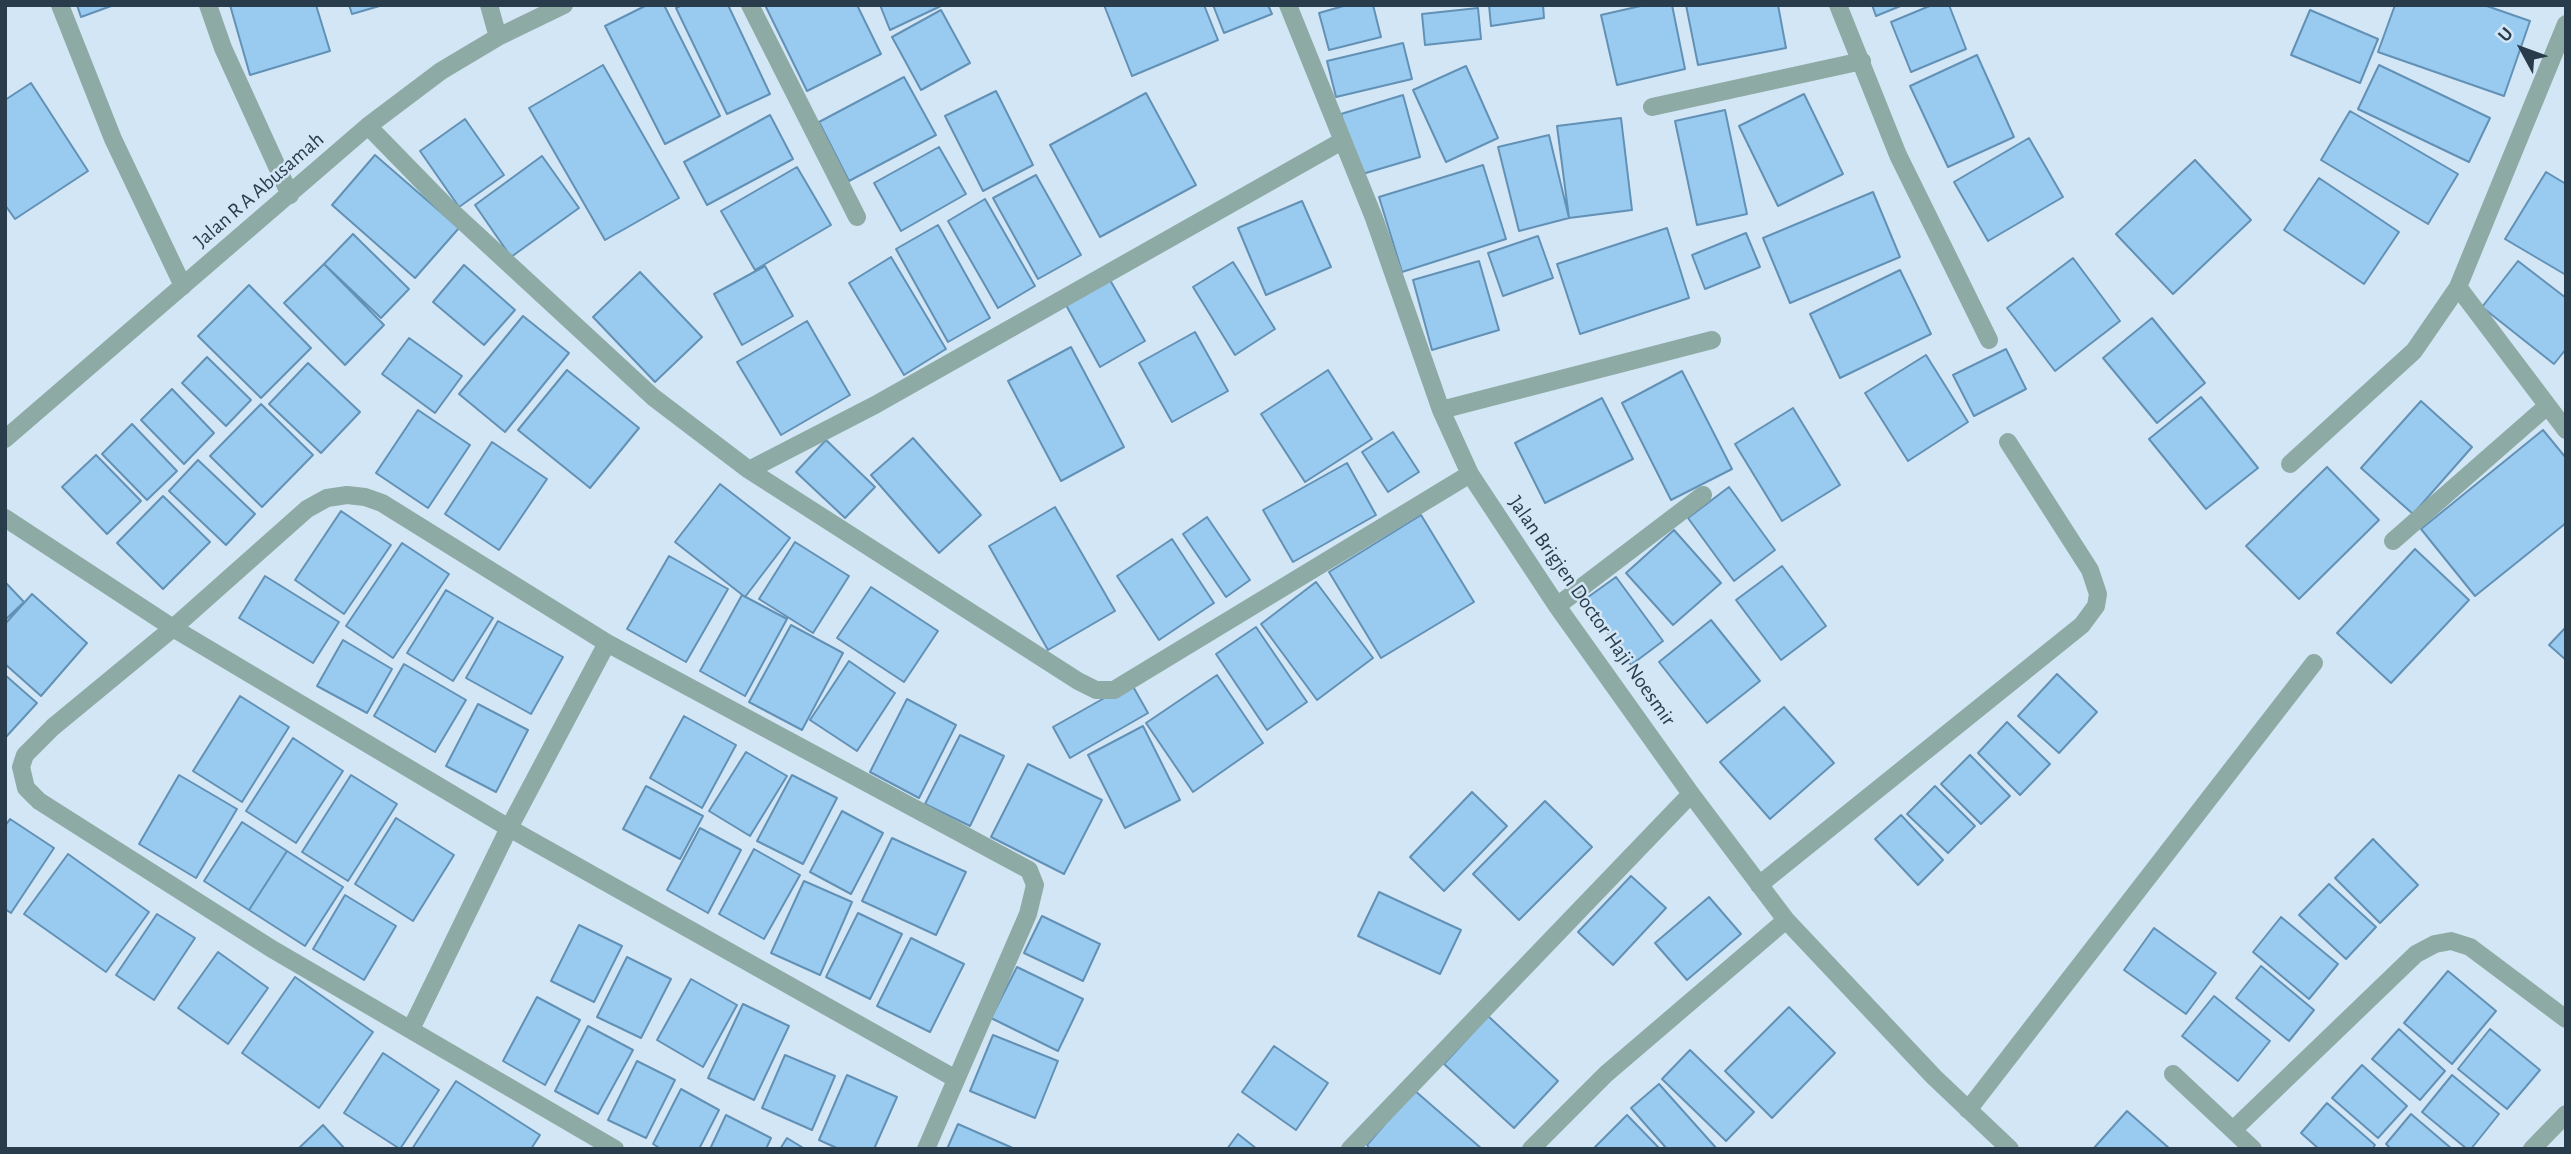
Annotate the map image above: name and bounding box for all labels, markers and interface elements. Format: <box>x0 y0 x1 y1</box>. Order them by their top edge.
north arrow <box>2487 14 2557 84</box>
text: U <box>2495 24 2517 46</box>
street label: Jalan R A Abusamah <box>189 127 329 253</box>
street label: Jalan Brigjen Doctor Haji Noesmir <box>1503 491 1681 731</box>

